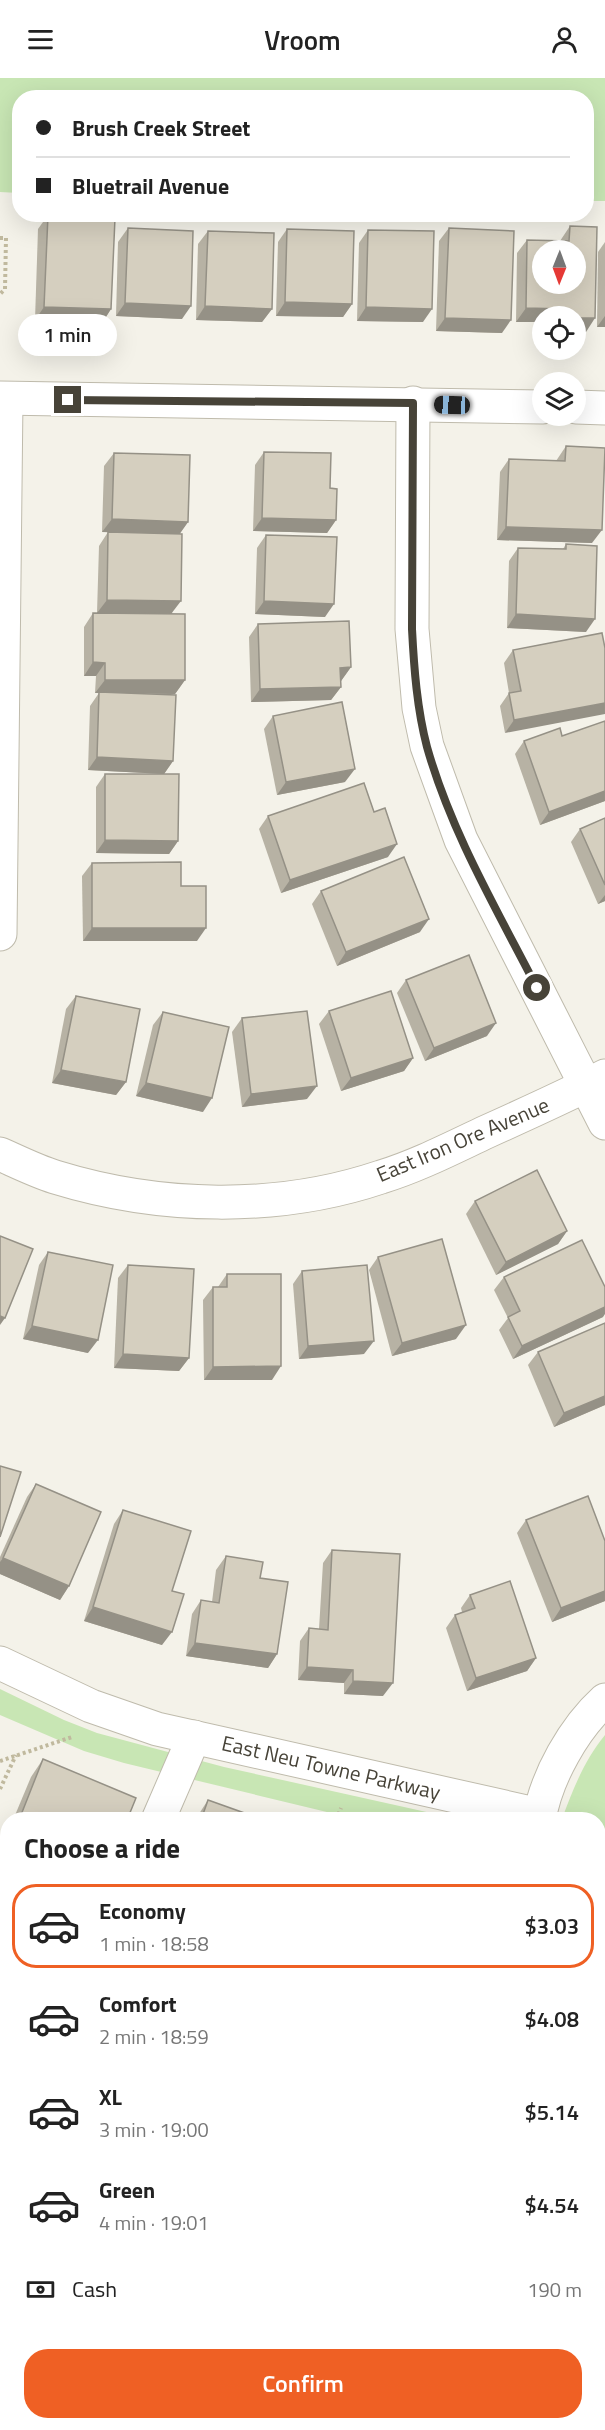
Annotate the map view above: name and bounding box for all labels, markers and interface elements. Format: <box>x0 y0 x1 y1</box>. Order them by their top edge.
text: Vroom <box>264 19 341 60</box>
icon: menu <box>24 23 57 56</box>
icon: person <box>548 23 581 56</box>
text: Brush Creek Street <box>72 111 250 145</box>
text: Bluetrail Avenue <box>72 169 229 203</box>
north arrow <box>532 240 586 294</box>
map controls <box>532 240 586 426</box>
button: locate <box>532 306 586 360</box>
callout: 1 min <box>19 313 118 355</box>
text: 1 min <box>43 319 92 350</box>
button: layers <box>532 372 586 426</box>
route end <box>54 386 81 413</box>
car <box>434 395 470 415</box>
route start <box>523 974 550 1001</box>
street label: East Iron Ore Avenue <box>371 1088 554 1190</box>
street label: East Neu Towne Parkway <box>219 1726 444 1808</box>
text: Choose a ride <box>24 1827 180 1868</box>
text: Economy <box>99 1894 186 1928</box>
icon: car <box>27 1899 81 1953</box>
text: $3.03 <box>524 1909 579 1943</box>
text: 1 min · 18:58 <box>99 1928 209 1959</box>
text: Comfort <box>99 1987 177 2021</box>
icon: car <box>27 1992 81 2046</box>
text: $4.08 <box>524 2002 579 2036</box>
text: 2 min · 18:59 <box>99 2021 209 2052</box>
text: XL <box>99 2080 122 2114</box>
icon: car <box>27 2085 81 2139</box>
text: $5.14 <box>524 2095 579 2129</box>
text: 3 min · 19:00 <box>99 2114 209 2145</box>
text: Green <box>99 2173 155 2207</box>
icon: car <box>27 2178 81 2232</box>
text: $4.54 <box>524 2188 579 2222</box>
text: 4 min · 19:01 <box>99 2207 209 2238</box>
text: Cash <box>72 2272 117 2306</box>
icon: cash <box>24 2273 57 2306</box>
text: 190 m <box>527 2274 582 2305</box>
button: Confirm <box>24 2349 582 2418</box>

